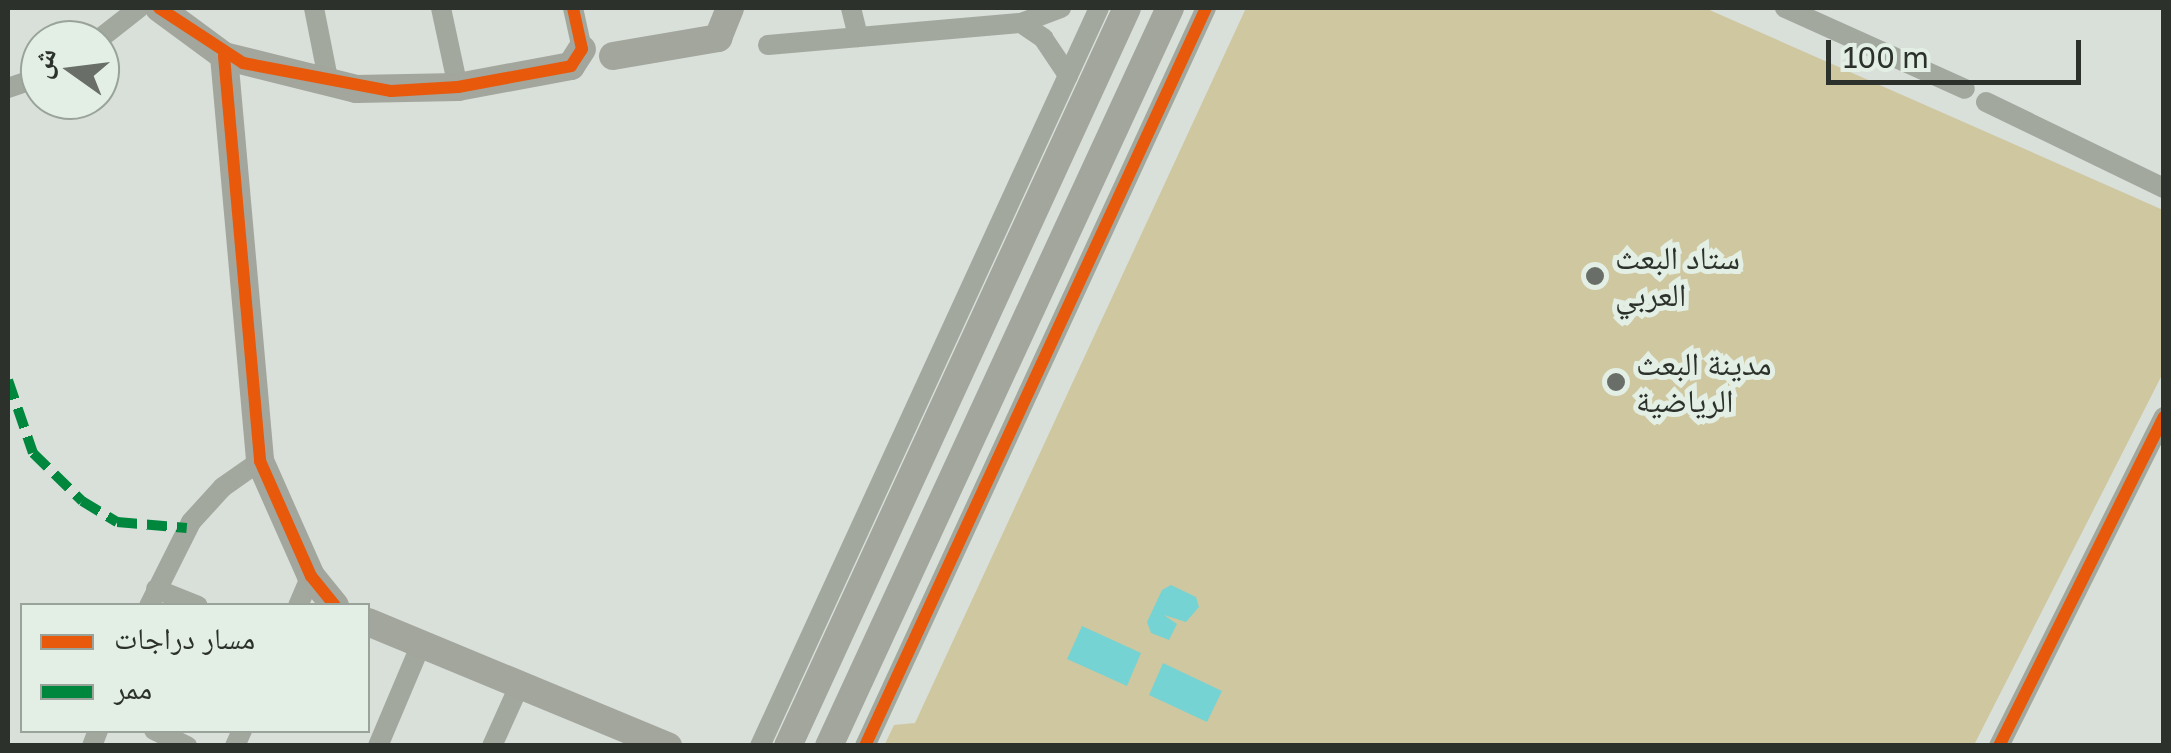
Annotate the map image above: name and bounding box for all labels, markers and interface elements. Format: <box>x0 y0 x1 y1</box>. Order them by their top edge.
north arrow <box>20 20 120 120</box>
scale bar <box>1831 20 2086 82</box>
text: 100 m <box>1843 39 1929 75</box>
text: ش <box>23 45 62 82</box>
place label: ستاد البعث العربي <box>1615 239 1740 314</box>
marker: ستاد البعث العربي <box>1584 265 1606 287</box>
place label: مدينة البعث الرياضية <box>1636 345 1772 420</box>
marker: مدينة البعث الرياضية <box>1605 371 1627 393</box>
legend <box>20 603 370 733</box>
text: مسار دراجات <box>114 620 255 656</box>
text: ممر <box>114 670 152 706</box>

